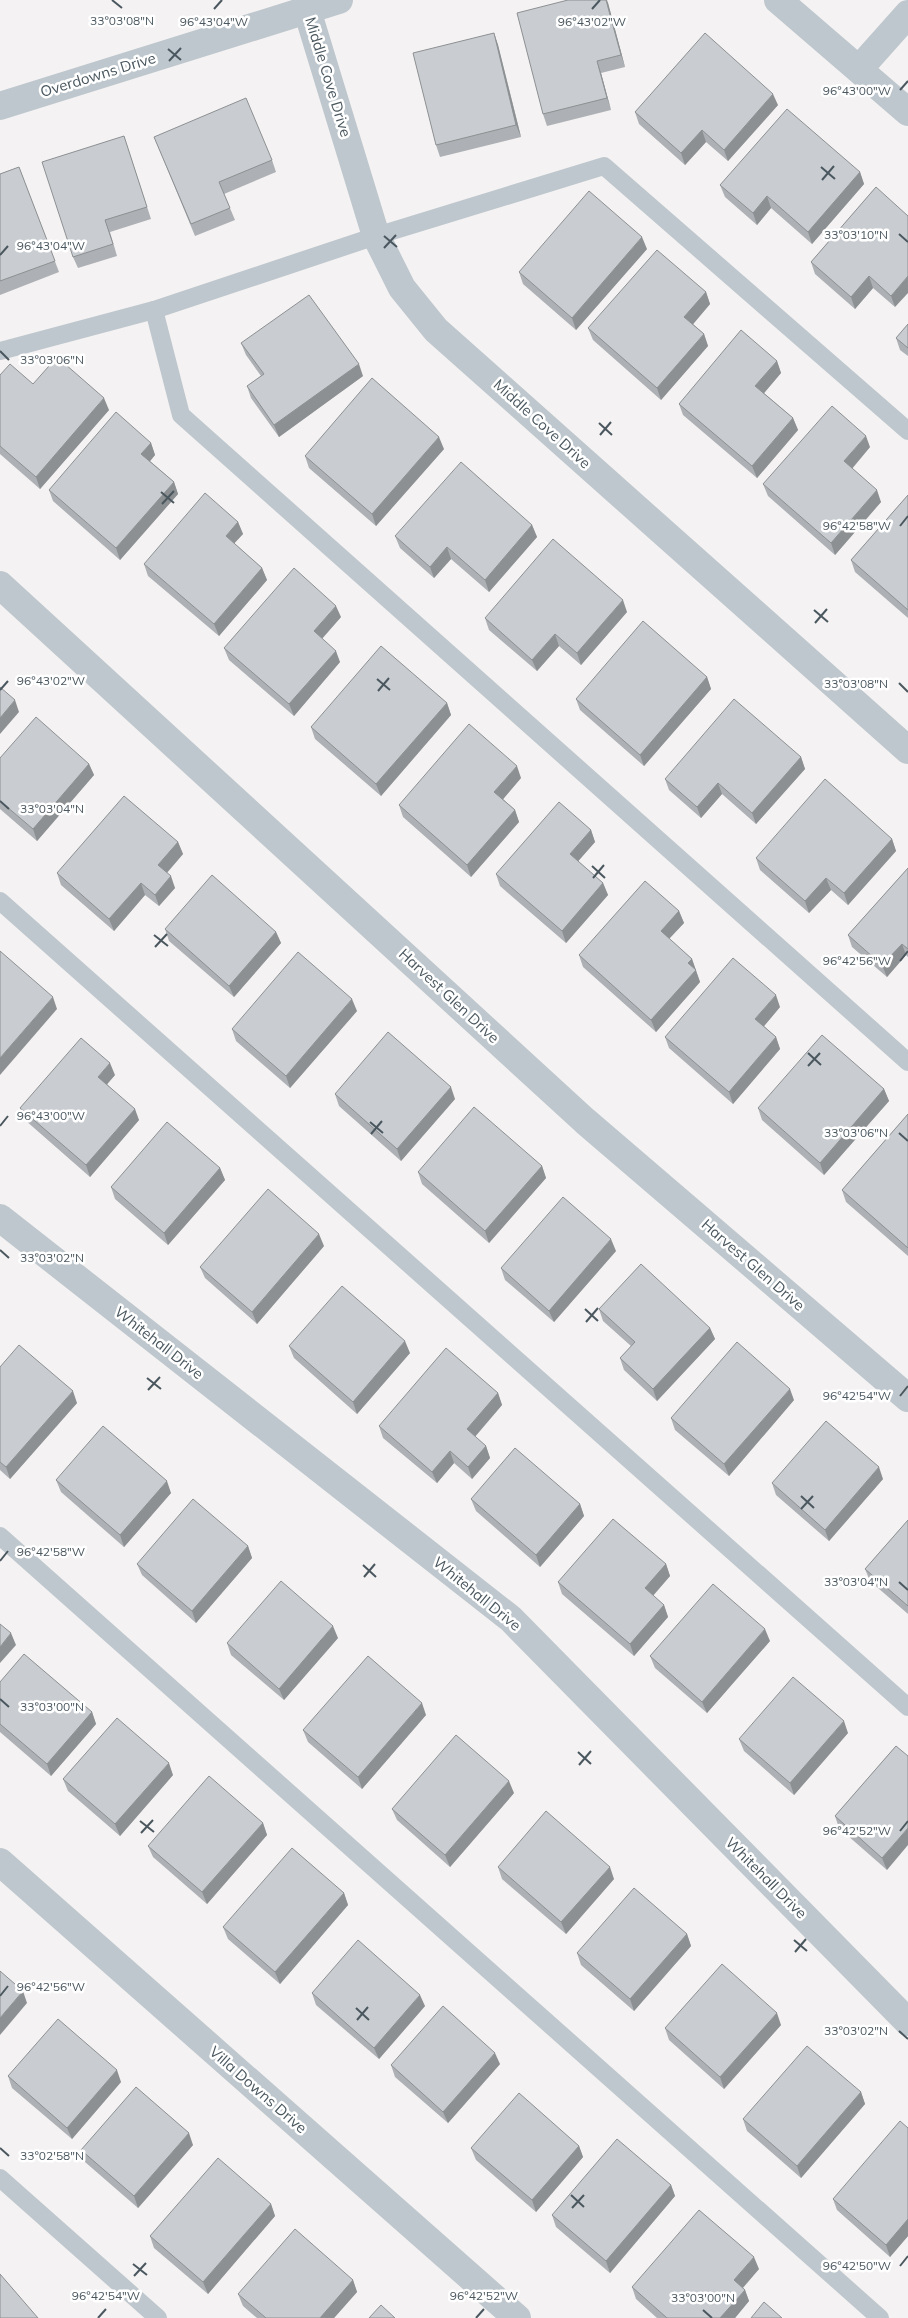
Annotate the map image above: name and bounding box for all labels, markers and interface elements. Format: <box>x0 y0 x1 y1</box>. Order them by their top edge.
text: 33°03'08"N <box>90 13 154 28</box>
text: 96°43'04"W <box>180 14 248 29</box>
text: 96°43'02"W <box>558 14 626 29</box>
street label: Middle Cove Drive <box>301 15 356 139</box>
street label: Overdowns Drive <box>38 48 158 101</box>
text: 96°43'00"W <box>823 83 891 98</box>
text: 33°03'10"N <box>824 227 888 242</box>
text: 96°43'04"W <box>17 238 85 253</box>
text: 33°03'06"N <box>20 352 84 367</box>
street label: Middle Cove Drive <box>490 375 595 472</box>
text: 96°42'58"W <box>823 518 891 533</box>
text: 96°43'02"W <box>17 673 85 688</box>
text: 33°03'08"N <box>824 676 888 691</box>
text: 33°03'04"N <box>20 801 84 816</box>
street label: Harvest Glen Drive <box>395 944 504 1047</box>
text: 96°42'56"W <box>823 953 891 968</box>
text: 96°43'00"W <box>17 1108 85 1123</box>
text: 33°03'06"N <box>824 1125 888 1140</box>
street label: Harvest Glen Drive <box>698 1215 809 1315</box>
text: 33°03'02"N <box>20 1250 84 1265</box>
street label: Whitehall Drive <box>111 1302 207 1383</box>
text: 96°42'54"W <box>823 1388 891 1403</box>
text: 96°42'58"W <box>17 1544 85 1559</box>
street label: Whitehall Drive <box>430 1552 525 1635</box>
text: 33°03'04"N <box>824 1574 888 1589</box>
text: 33°03'00"N <box>20 1699 84 1714</box>
text: 96°42'52"W <box>823 1823 891 1838</box>
street label: Whitehall Drive <box>722 1833 811 1922</box>
text: 96°42'56"W <box>17 1979 85 1994</box>
text: 33°03'02"N <box>824 2023 888 2038</box>
street label: Villa Downs Drive <box>206 2042 311 2137</box>
text: 33°02'58"N <box>20 2148 84 2163</box>
text: 96°42'50"W <box>823 2258 891 2273</box>
text: 96°42'54"W <box>72 2288 140 2303</box>
text: 96°42'52"W <box>450 2288 518 2303</box>
text: 33°03'00"N <box>671 2290 735 2305</box>

